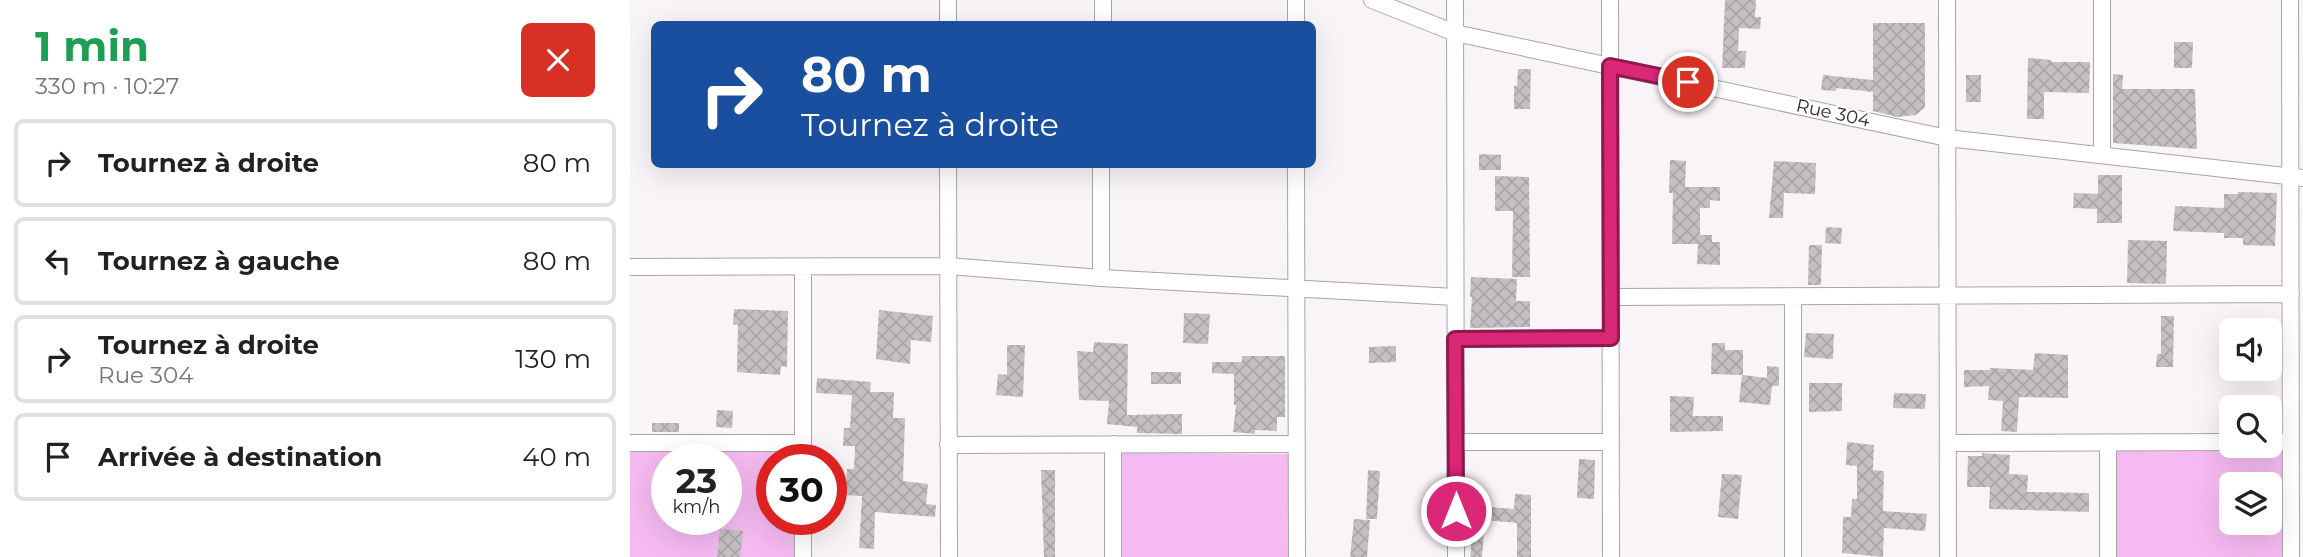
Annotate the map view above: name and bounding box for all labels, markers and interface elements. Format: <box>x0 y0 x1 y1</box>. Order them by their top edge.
text: 1 min <box>35 20 149 72</box>
button: close <box>521 23 595 97</box>
text: 80 m <box>801 45 932 104</box>
icon: right <box>686 49 777 140</box>
pin <box>1658 52 1718 112</box>
icon: arrive <box>1669 63 1707 101</box>
text: 330 m · 10:27 <box>35 72 179 100</box>
street label: Rue 304 <box>1794 94 1872 132</box>
text: Tournez à droite <box>801 105 1059 144</box>
icon: right <box>39 144 77 182</box>
text: Tournez à droite <box>98 147 319 179</box>
text: 80 m <box>523 147 591 179</box>
icon: left <box>39 242 77 280</box>
text: Tournez à gauche <box>98 245 340 277</box>
text: 80 m <box>523 245 591 277</box>
map controls <box>2219 318 2282 535</box>
button: sound <box>2219 318 2282 381</box>
text: Tournez à droite <box>98 329 319 361</box>
icon: right <box>39 340 77 378</box>
text: 130 m <box>515 343 591 375</box>
text: Rue 304 <box>98 361 193 389</box>
button: search <box>2219 395 2282 458</box>
icon: arrive <box>39 438 77 476</box>
text: Arrivée à destination <box>98 441 382 473</box>
text: 40 m <box>522 441 591 473</box>
speed limit sign: 30 <box>756 444 847 535</box>
text: 23 <box>676 459 717 502</box>
button: layers <box>2219 472 2282 535</box>
position arrow <box>1419 474 1493 548</box>
text: km/h <box>672 496 721 518</box>

